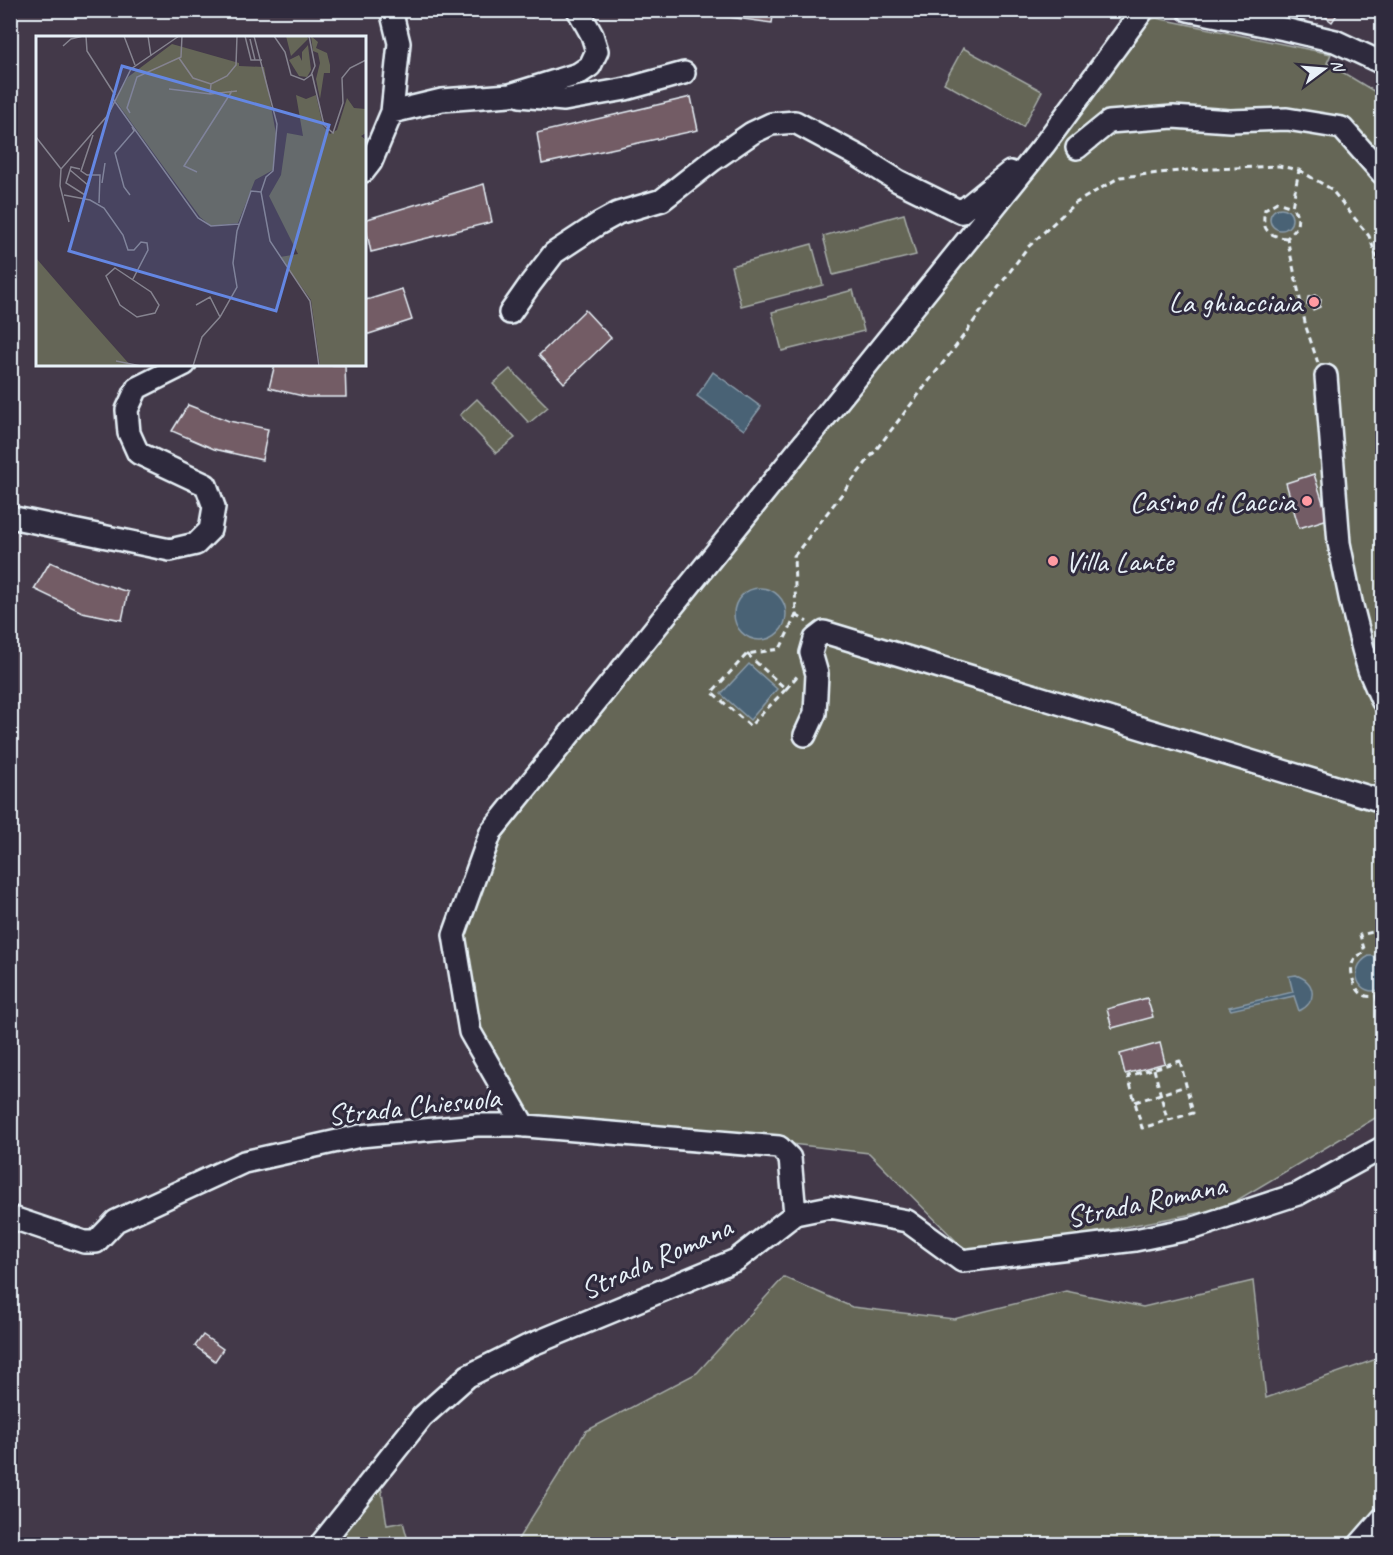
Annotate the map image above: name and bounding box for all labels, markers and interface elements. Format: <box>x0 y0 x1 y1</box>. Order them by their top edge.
inset map <box>36 36 366 366</box>
north arrow <box>1294 39 1354 99</box>
text: N <box>1326 58 1349 76</box>
place label: La ghiacciaia <box>1168 283 1304 321</box>
marker: La ghiacciaia <box>1307 295 1321 309</box>
place label: Casino di Caccia <box>1130 482 1297 520</box>
marker: Casino di Caccia <box>1300 494 1314 508</box>
place label: Villa Lante <box>1065 542 1175 580</box>
marker: Villa Lante <box>1046 554 1060 568</box>
street label: Strada Chiesuola <box>326 1078 504 1134</box>
street label: Strada Romana <box>1063 1165 1231 1236</box>
street label: Strada Romana <box>574 1207 739 1308</box>

